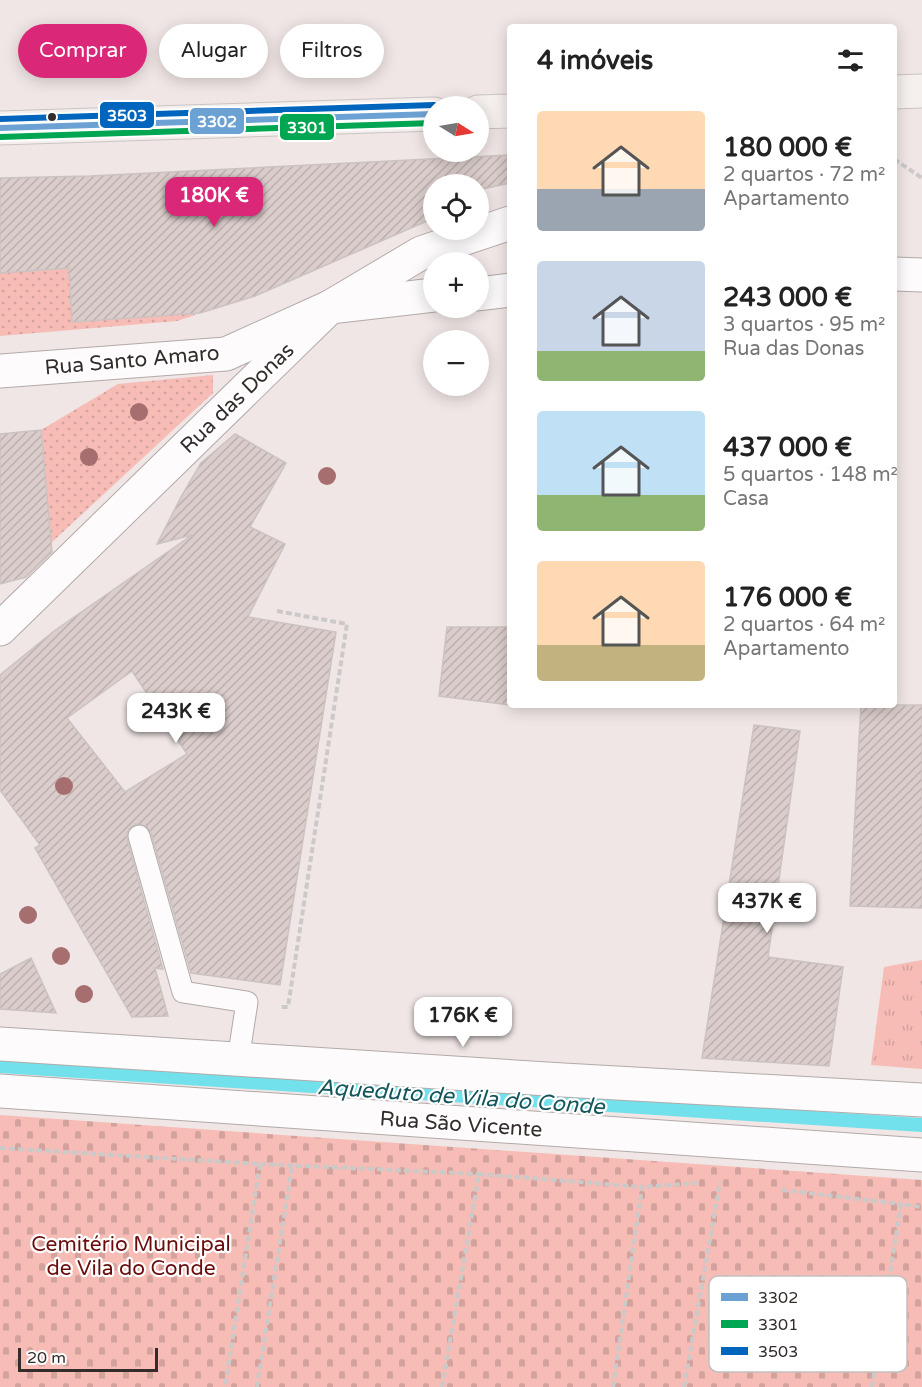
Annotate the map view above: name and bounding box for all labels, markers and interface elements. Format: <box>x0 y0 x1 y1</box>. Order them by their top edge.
chip: Comprar <box>18 24 147 78</box>
chip: Alugar <box>159 24 268 78</box>
chip: Filtros <box>280 24 384 78</box>
icon: filters <box>834 44 867 77</box>
text: 4 imóveis <box>537 45 653 76</box>
north arrow <box>423 96 489 162</box>
map controls <box>423 96 489 396</box>
line badge: 3503 <box>99 101 155 129</box>
text: 3503 <box>107 106 147 126</box>
line badge: 3302 <box>189 107 245 135</box>
unlabelled marker <box>46 111 58 123</box>
text: 3302 <box>197 112 237 132</box>
line badge: 3301 <box>279 113 335 141</box>
text: 3301 <box>287 118 327 138</box>
text: 180 000 € <box>723 132 852 163</box>
icon: home <box>585 135 657 207</box>
text: 2 quartos · 72 m² <box>723 163 885 187</box>
button: locate <box>423 174 489 240</box>
pin: 180K € <box>165 177 263 228</box>
text: 180K € <box>179 184 249 208</box>
text: Apartamento <box>723 187 849 211</box>
button: + <box>423 252 489 318</box>
text: 243 000 € <box>723 282 852 313</box>
icon: home <box>585 285 657 357</box>
text: 3 quartos · 95 m² <box>723 313 885 337</box>
button: − <box>423 330 489 396</box>
text: Rua das Donas <box>723 337 864 361</box>
street label: Rua das Donas <box>175 338 299 459</box>
street label: Rua Santo Amaro <box>44 340 221 381</box>
text: 437 000 € <box>723 432 852 463</box>
icon: home <box>585 435 657 507</box>
text: 5 quartos · 148 m² <box>723 463 898 487</box>
text: Casa <box>723 487 769 511</box>
text: 176 000 € <box>723 582 852 613</box>
icon: home <box>585 585 657 657</box>
text: 2 quartos · 64 m² <box>723 613 885 637</box>
text: Apartamento <box>723 637 849 661</box>
pin: 243K € <box>127 693 225 744</box>
text: 243K € <box>141 700 211 724</box>
pin: 437K € <box>718 883 816 934</box>
text: 437K € <box>732 890 802 914</box>
pin: 176K € <box>414 997 512 1048</box>
text: 176K € <box>428 1004 498 1028</box>
water label: Aqueduto de Vila do Conde <box>317 1074 607 1120</box>
street label: Rua São Vicente <box>379 1106 543 1143</box>
park label: Cemitério Municipal de Vila do Conde <box>31 1232 231 1281</box>
legend <box>709 1276 907 1372</box>
text: 3302 <box>758 1288 798 1308</box>
text: 3301 <box>758 1315 798 1335</box>
text: 3503 <box>758 1342 798 1362</box>
scale bar <box>18 1345 158 1372</box>
text: 20 m <box>27 1348 66 1368</box>

